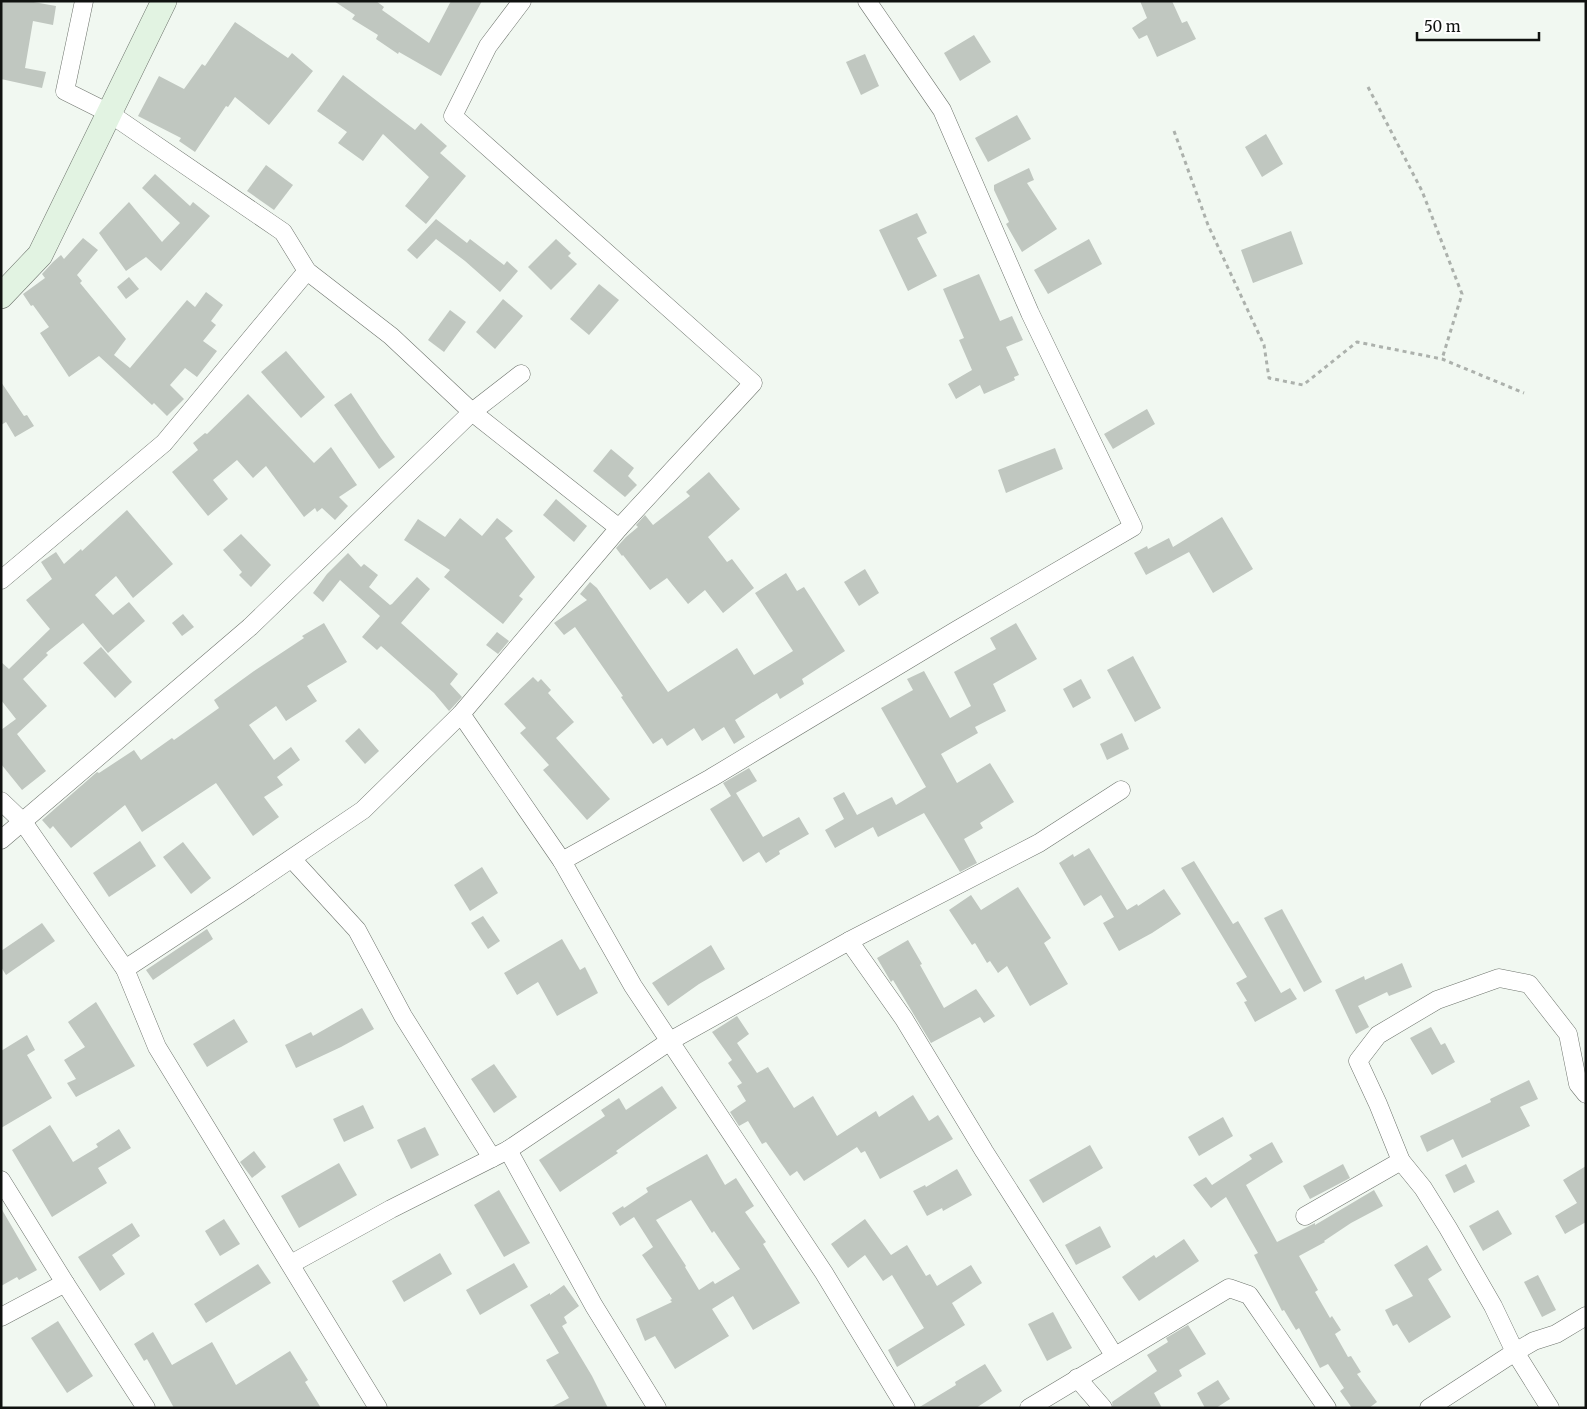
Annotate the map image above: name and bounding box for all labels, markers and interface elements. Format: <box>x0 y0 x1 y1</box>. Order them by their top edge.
scale bar <box>1417 10 1540 42</box>
text: 50 m <box>1424 17 1461 36</box>

